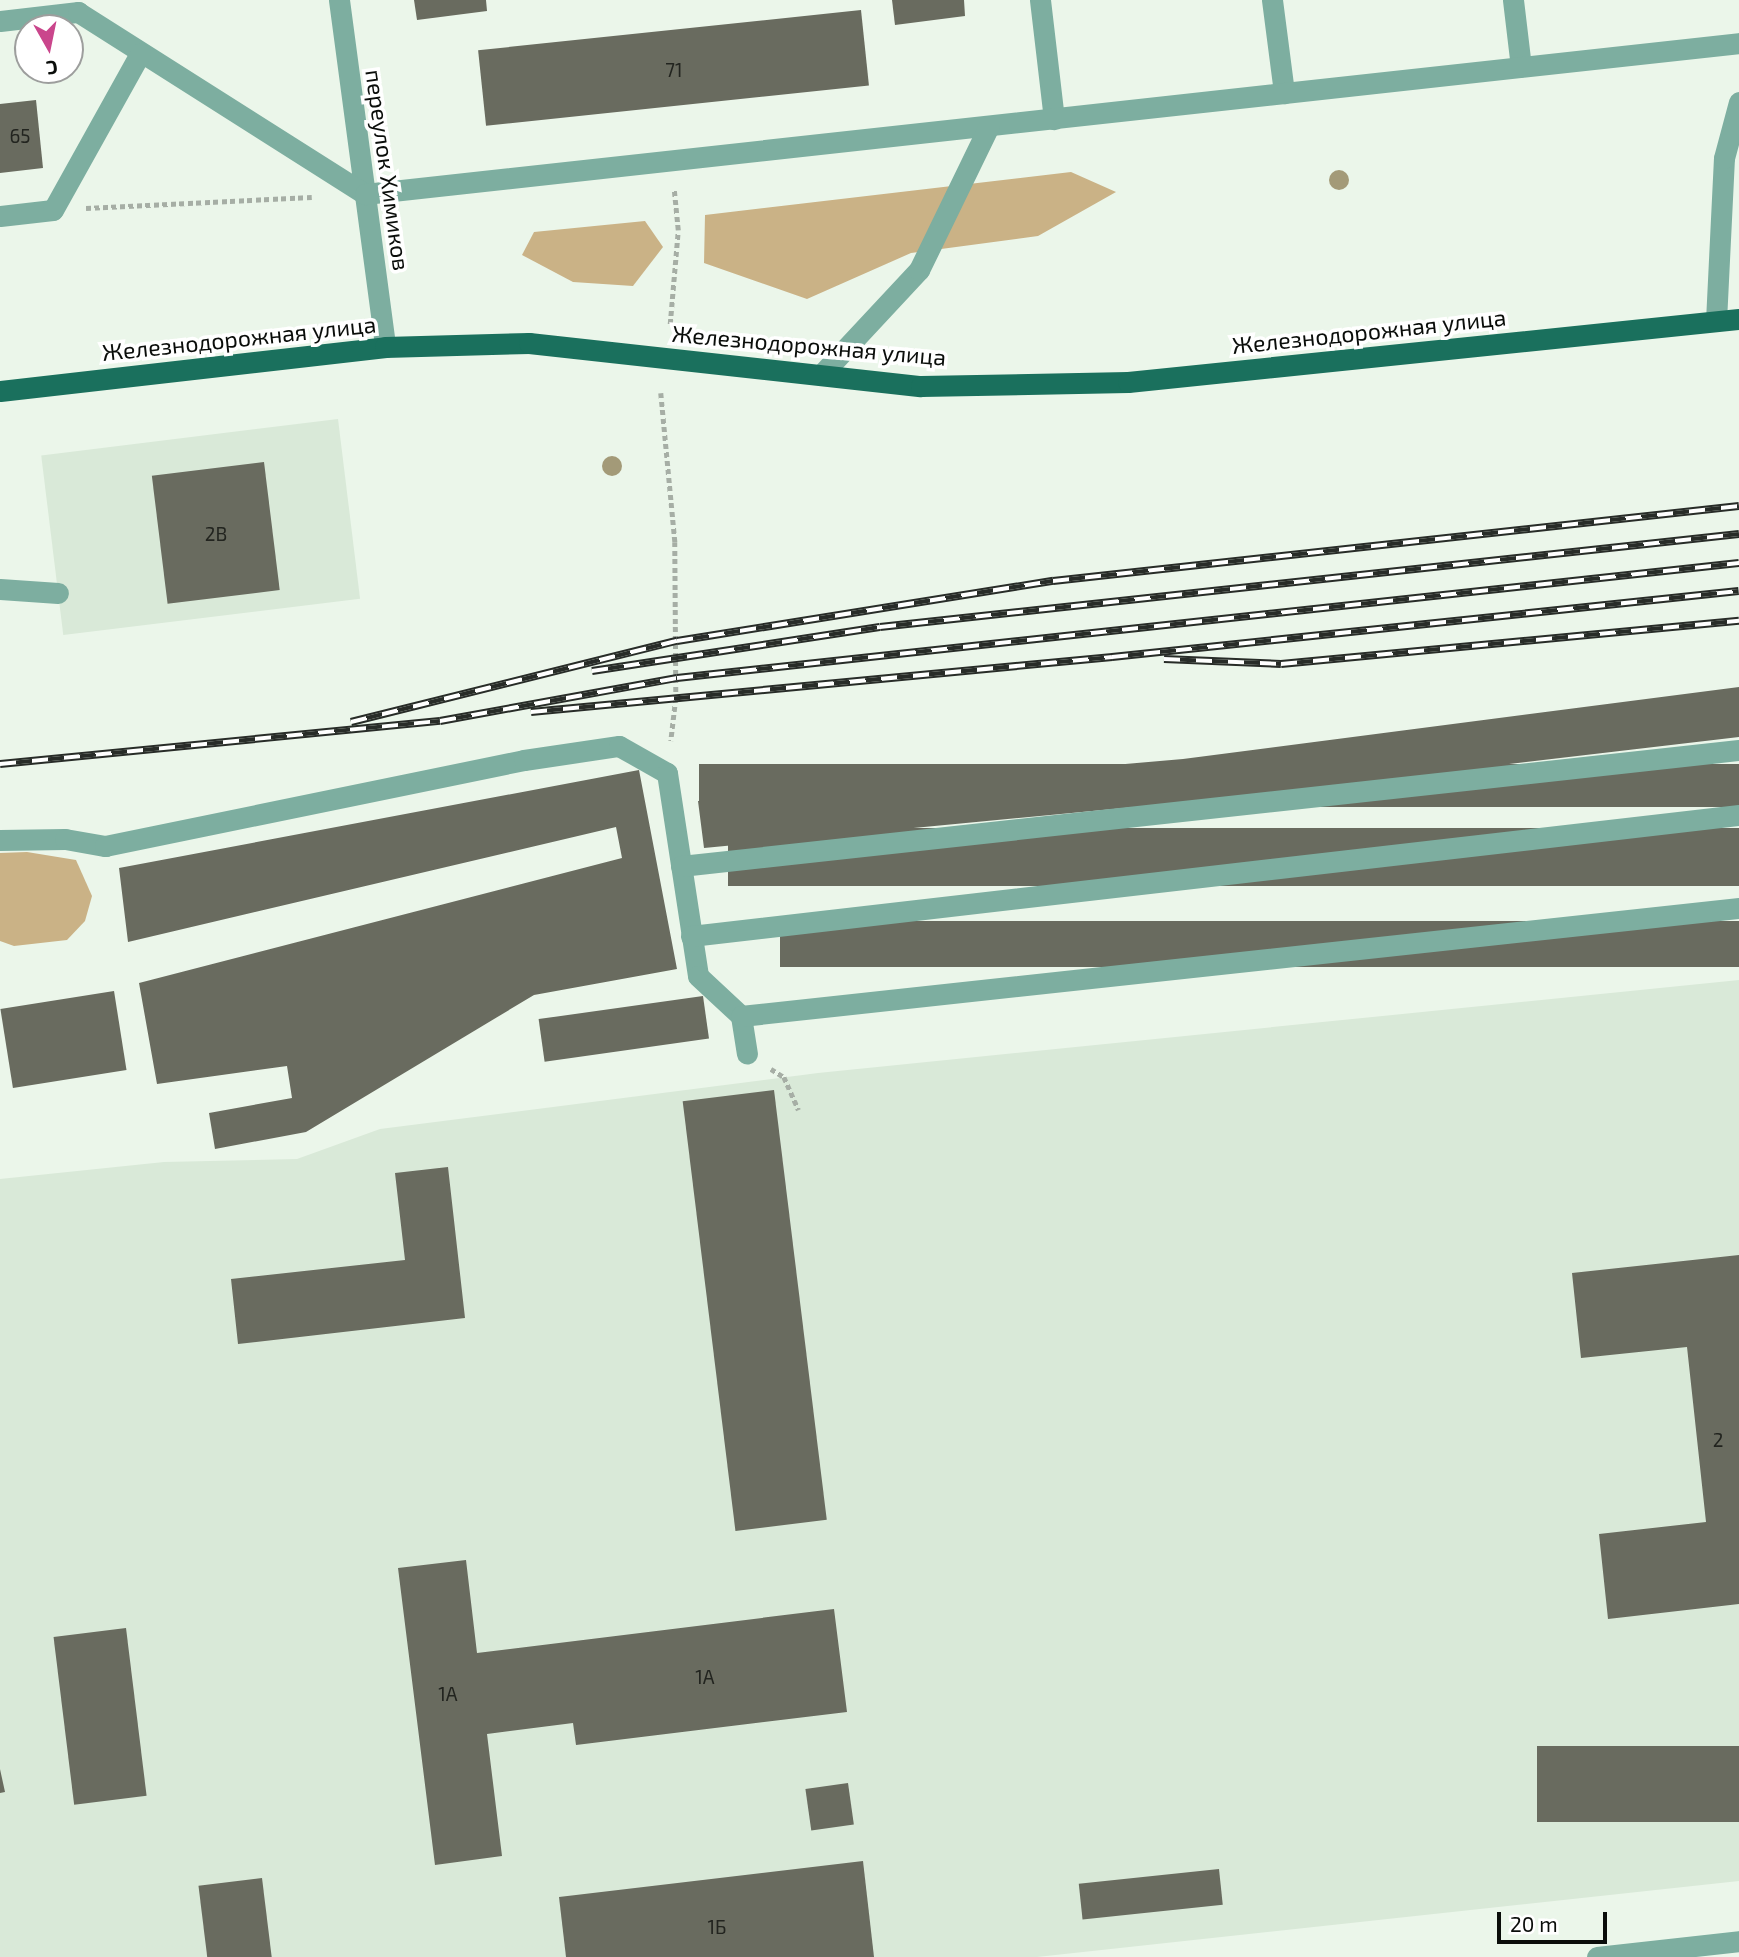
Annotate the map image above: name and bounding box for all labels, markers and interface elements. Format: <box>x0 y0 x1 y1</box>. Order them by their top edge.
north arrow <box>14 14 84 84</box>
text: С <box>45 56 59 80</box>
house number: 71 <box>665 59 683 81</box>
street label: переулок Химиков <box>360 68 416 272</box>
house number: 65 <box>9 125 31 147</box>
street label: Железнодорожная улица <box>1231 303 1507 359</box>
street label: Железнодорожная улица <box>101 310 377 366</box>
street label: Железнодорожная улица <box>671 319 947 371</box>
house number: 2В <box>205 523 227 545</box>
house number: 2 <box>1713 1429 1723 1451</box>
house number: 1А <box>695 1666 715 1688</box>
house number: 1А <box>438 1683 458 1705</box>
scale bar <box>1501 1898 1611 1942</box>
text: 20 m <box>1510 1911 1558 1936</box>
house number: 1Б <box>708 1916 726 1938</box>

